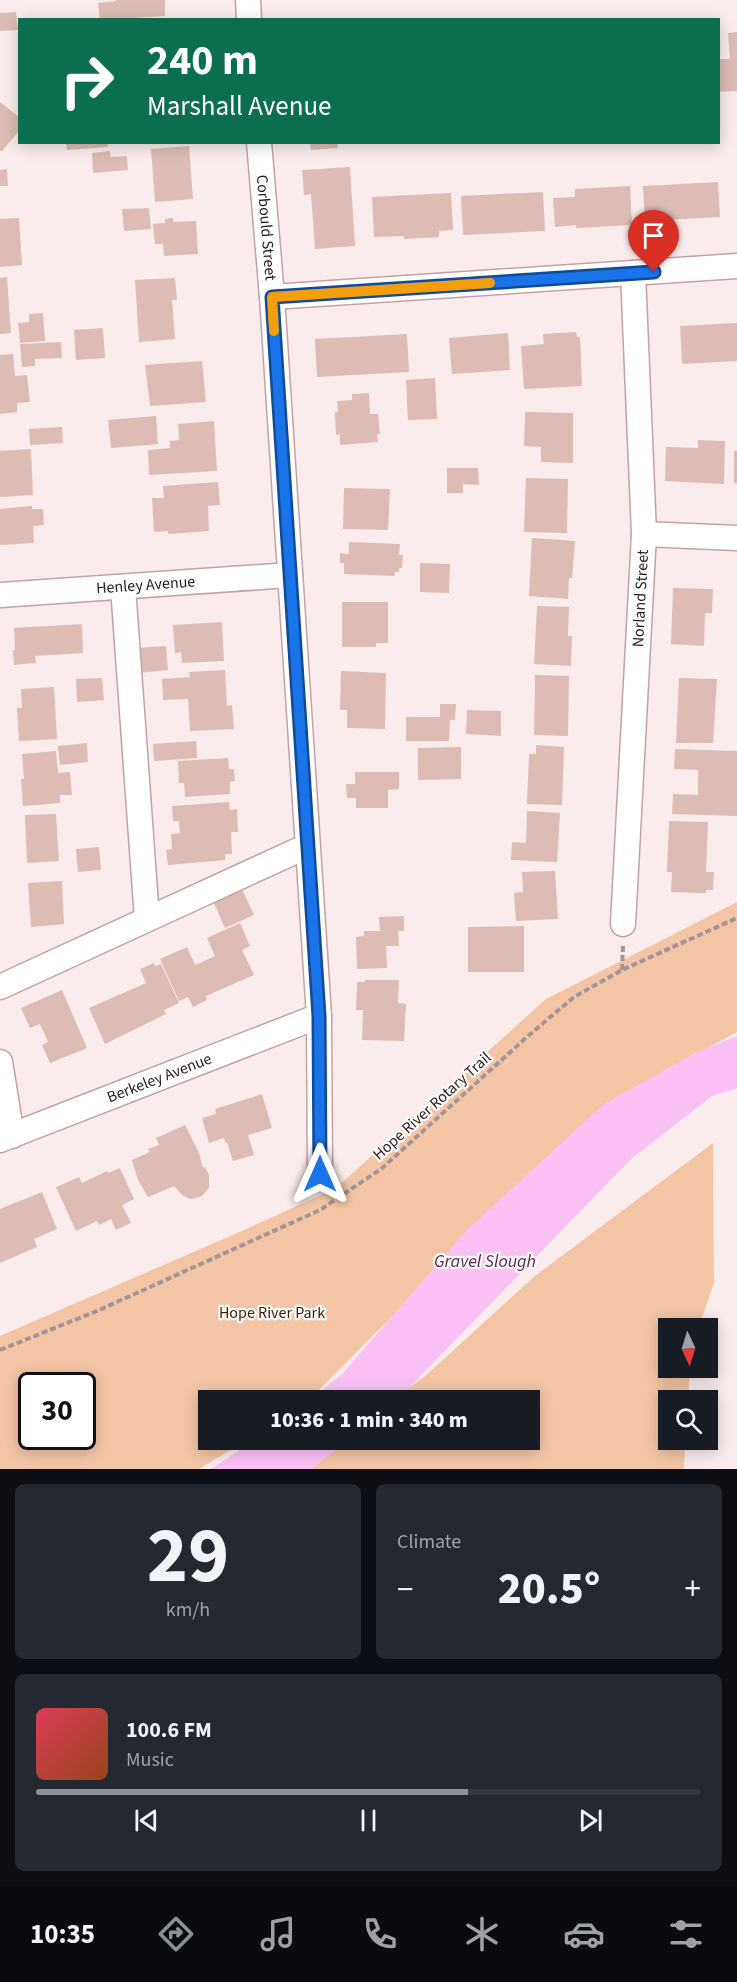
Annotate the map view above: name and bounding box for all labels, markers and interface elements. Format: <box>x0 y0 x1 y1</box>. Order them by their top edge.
text: 240 m <box>147 31 258 91</box>
icon: right <box>48 42 126 120</box>
text: Marshall Avenue <box>147 87 332 126</box>
street label: Corbould Street <box>251 174 282 282</box>
pin <box>628 210 679 272</box>
icon: arrive <box>637 219 670 252</box>
street label: Norland Street <box>627 548 654 648</box>
street label: Henley Avenue <box>95 571 196 599</box>
street label: Hope River Rotary Trail <box>368 1047 496 1165</box>
street label: Berkeley Avenue <box>104 1048 215 1108</box>
position arrow <box>288 1142 352 1206</box>
water label: Gravel Slough <box>434 1249 536 1274</box>
park label: Hope River Park <box>219 1302 325 1324</box>
north arrow <box>658 1318 718 1378</box>
map controls <box>658 1318 718 1450</box>
speed limit sign: 30 <box>18 1372 96 1450</box>
button: search <box>658 1390 718 1450</box>
text: 10:36 · 1 min · 340 m <box>270 1404 468 1436</box>
text: 29 <box>147 1501 229 1612</box>
text: Climate <box>397 1528 461 1556</box>
text: 20.5° <box>498 1557 600 1621</box>
text: − <box>397 1566 413 1613</box>
text: + <box>685 1566 701 1613</box>
text: km/h <box>166 1596 210 1624</box>
text: 100.6 FM <box>126 1714 212 1746</box>
text: Music <box>126 1746 174 1774</box>
icon: previous <box>130 1804 163 1837</box>
icon: pause <box>352 1804 385 1837</box>
icon: next <box>574 1804 607 1837</box>
icon: directions <box>155 1913 197 1955</box>
icon: music <box>257 1913 299 1955</box>
icon: phone <box>359 1913 401 1955</box>
icon: climate <box>461 1913 503 1955</box>
icon: car <box>563 1913 605 1955</box>
icon: filters <box>665 1913 707 1955</box>
text: 10:35 <box>30 1915 95 1954</box>

